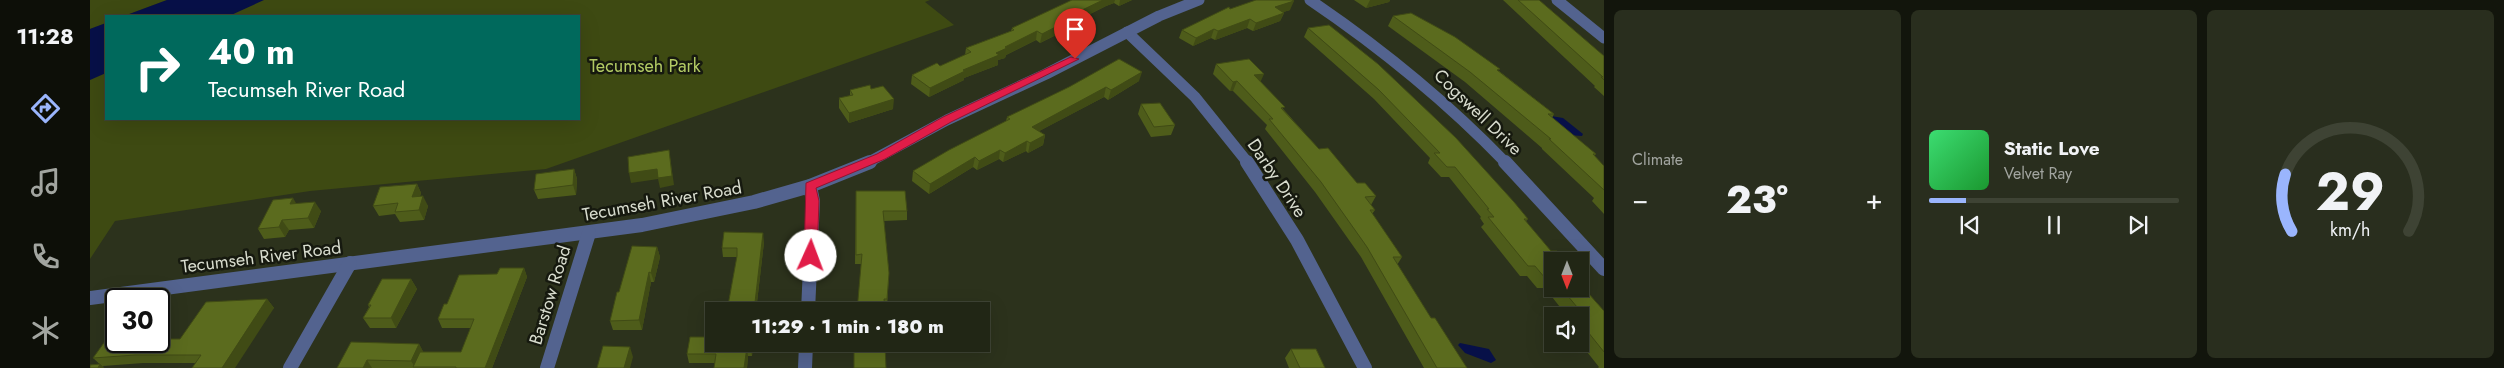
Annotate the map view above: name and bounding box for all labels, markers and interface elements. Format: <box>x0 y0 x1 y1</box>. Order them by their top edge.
pin <box>1054 8 1096 59</box>
icon: arrive <box>1061 15 1089 43</box>
text: 11:28 <box>16 20 74 52</box>
text: 40 m <box>208 27 295 77</box>
icon: right <box>125 35 190 100</box>
park label: Tecumseh Park <box>589 53 701 79</box>
street label: Cogswell Drive <box>1428 63 1528 161</box>
text: Tecumseh River Road <box>208 73 405 105</box>
icon: directions <box>28 91 63 126</box>
street label: Darby Drive <box>1241 133 1313 223</box>
text: Static Love <box>2004 135 2100 162</box>
text: Climate <box>1632 148 1683 171</box>
text: 29 <box>2316 154 2385 230</box>
text: Velvet Ray <box>2004 162 2072 185</box>
icon: music <box>28 165 63 200</box>
text: 23° <box>1726 172 1788 227</box>
street label: Tecumseh River Road <box>580 174 744 228</box>
text: − <box>1632 179 1649 220</box>
text: + <box>1865 179 1883 220</box>
icon: previous <box>1956 211 1984 239</box>
icon: pause <box>2040 211 2068 239</box>
icon: next <box>2124 211 2152 239</box>
text: km/h <box>2330 217 2371 243</box>
position arrow <box>784 229 836 281</box>
street label: Tecumseh River Road <box>179 234 343 280</box>
icon: phone <box>28 239 63 274</box>
street label: Barstow Road <box>523 242 577 348</box>
north arrow <box>1544 252 1589 298</box>
map controls <box>1544 252 1589 352</box>
speed limit sign: 30 <box>105 288 170 353</box>
button: sound <box>1544 307 1589 352</box>
icon: climate <box>28 313 63 348</box>
text: 11:29 · 1 min · 180 m <box>751 313 944 340</box>

